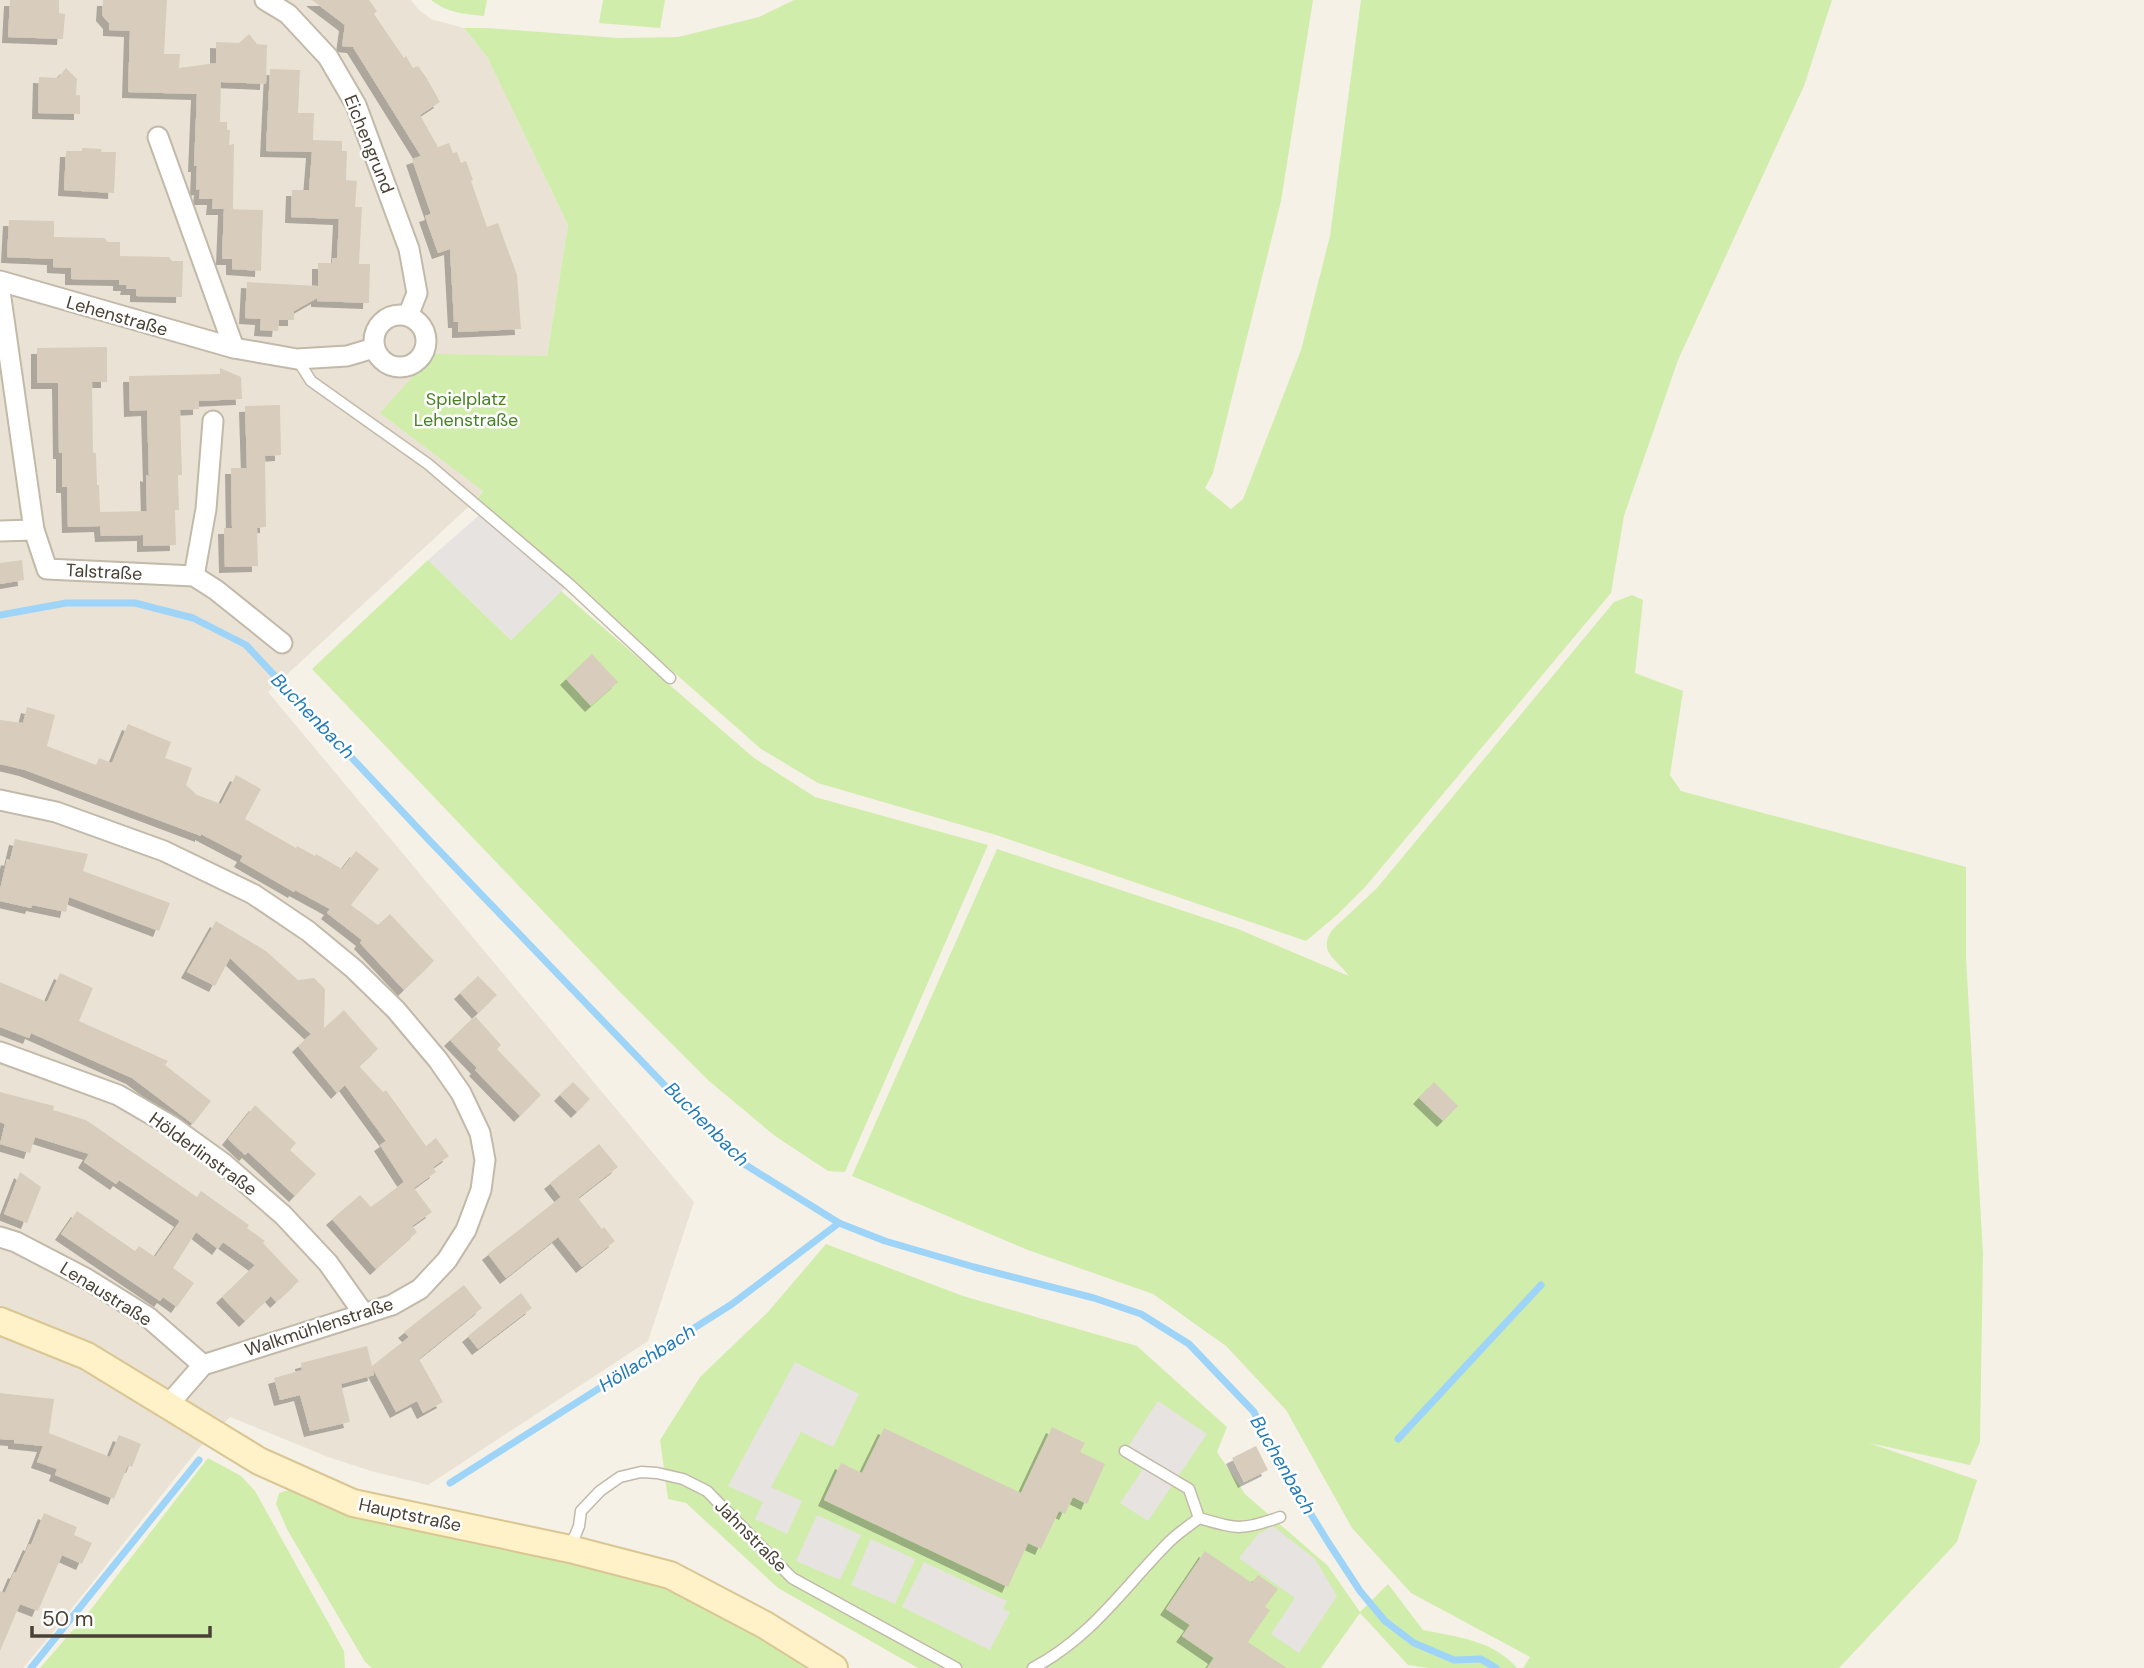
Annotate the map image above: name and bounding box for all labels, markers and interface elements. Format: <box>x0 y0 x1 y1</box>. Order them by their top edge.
street label: Eichengrund <box>338 91 400 197</box>
street label: Lehenstraße <box>64 290 170 342</box>
park label: Spielplatz Lehenstraße <box>414 387 518 432</box>
street label: Talstraße <box>65 558 143 586</box>
water label: Buchenbach <box>266 668 360 764</box>
water label: Buchenbach <box>659 1076 755 1172</box>
street label: Hölderlinstraße <box>144 1107 262 1201</box>
street label: Lenaustraße <box>56 1256 156 1332</box>
street label: Walkmühlenstraße <box>242 1292 396 1362</box>
water label: Höllachbach <box>594 1318 700 1398</box>
water label: Buchenbach <box>1245 1411 1321 1519</box>
street label: Hauptstraße <box>356 1492 464 1538</box>
street label: Jahnstraße <box>709 1494 793 1578</box>
scale bar <box>32 1594 210 1638</box>
text: 50 m <box>42 1605 93 1633</box>

